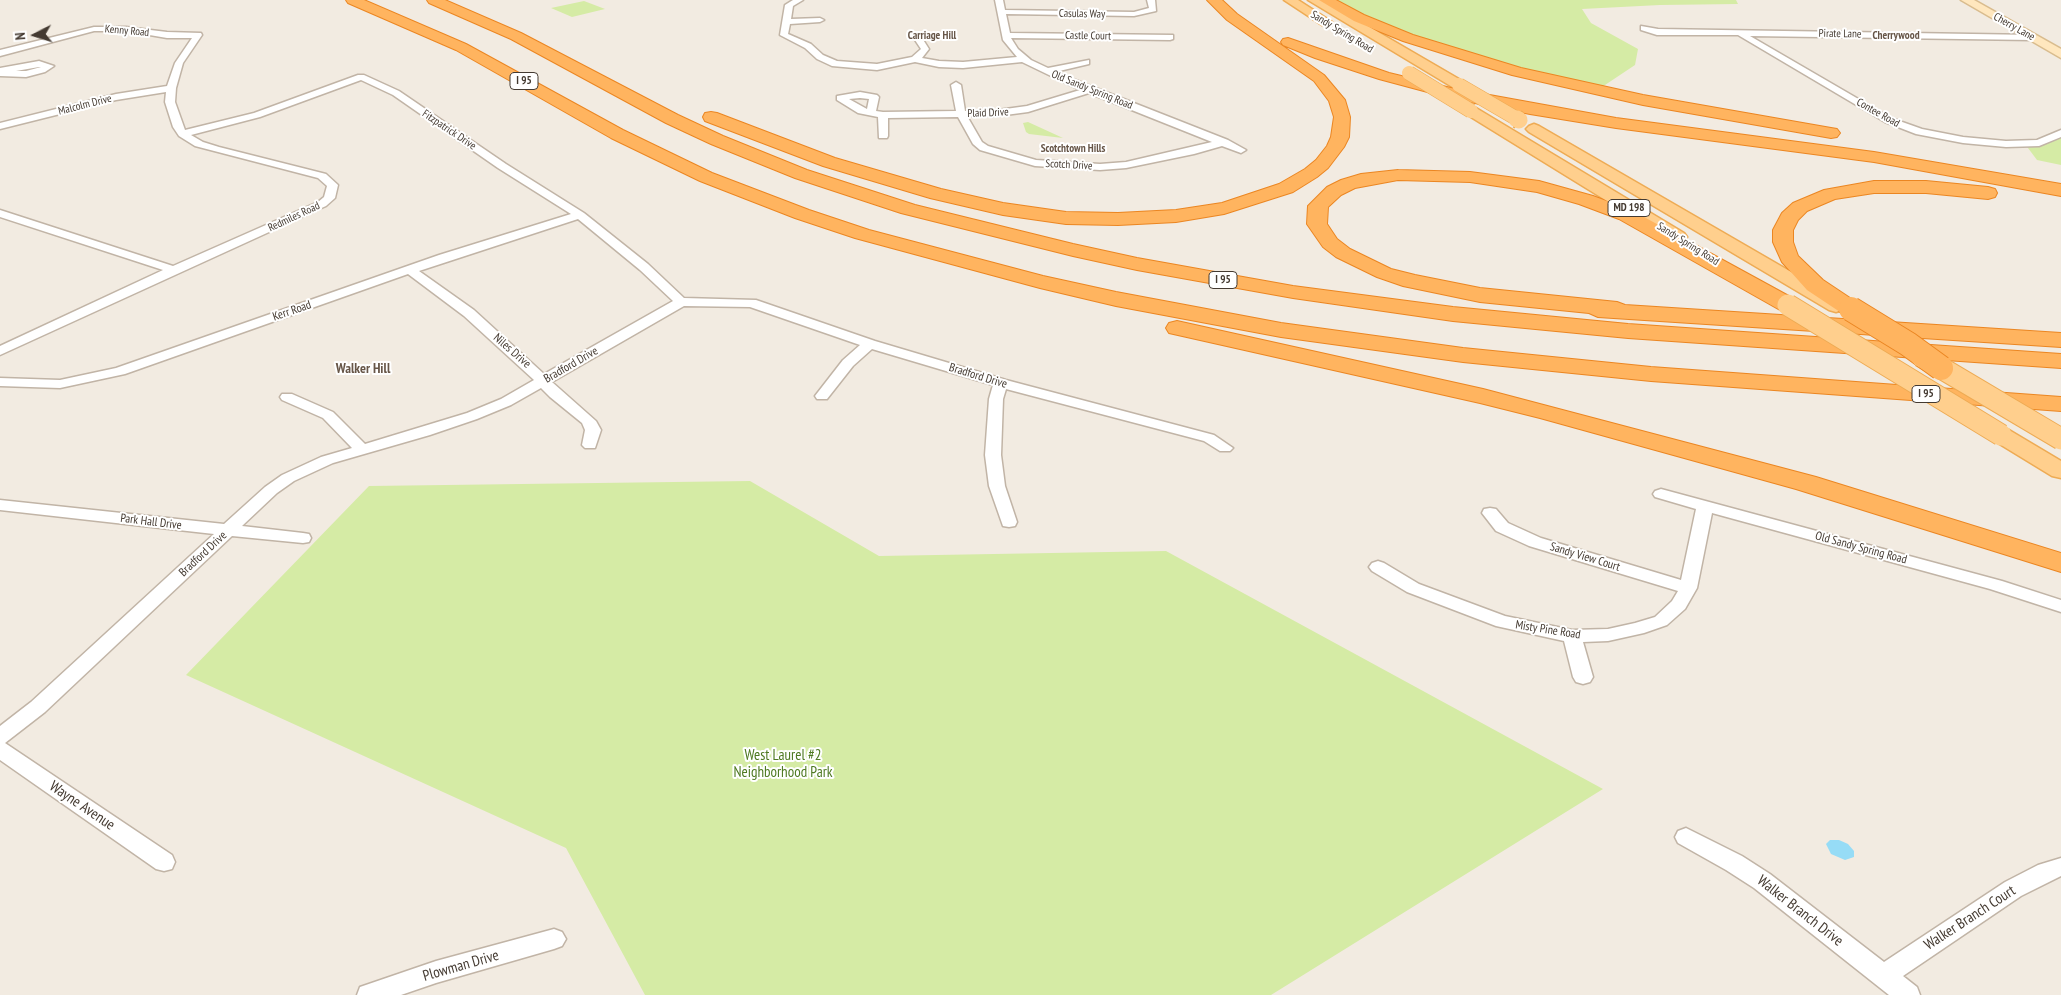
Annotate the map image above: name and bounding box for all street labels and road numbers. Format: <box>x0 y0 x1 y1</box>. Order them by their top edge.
street label: Casulas Way <box>1059 7 1105 21</box>
street label: Sandy Spring Road <box>1308 8 1376 56</box>
street label: Cherry Lane <box>1991 10 2037 44</box>
street label: Kenny Road <box>104 22 150 40</box>
street label: Pirate Lane <box>1819 27 1861 41</box>
street label: Castle Court <box>1065 29 1111 43</box>
street label: Old Sandy Spring Road <box>1049 68 1135 112</box>
road number: I 95 <box>510 72 538 90</box>
street label: Malcolm Drive <box>57 92 113 118</box>
street label: Contee Road <box>1854 96 1902 130</box>
street label: Plaid Drive <box>967 106 1009 120</box>
street label: Fitzpatrick Drive <box>420 107 478 153</box>
street label: Scotch Drive <box>1045 157 1093 173</box>
street label: Redmiles Road <box>266 199 322 235</box>
road number: MD 198 <box>1608 200 1650 217</box>
street label: Sandy Spring Road <box>1655 220 1721 268</box>
road number: I 95 <box>1209 272 1237 288</box>
street label: Kerr Road <box>271 298 313 324</box>
street label: Niles Drive <box>490 331 534 371</box>
street label: Bradford Drive <box>541 344 601 386</box>
street label: Bradford Drive <box>947 360 1009 392</box>
road number: I 95 <box>1912 386 1940 402</box>
street label: Park Hall Drive <box>120 511 182 533</box>
street label: Bradford Drive <box>176 528 230 580</box>
street label: Old Sandy Spring Road <box>1814 529 1908 567</box>
street label: Sandy View Court <box>1548 540 1622 574</box>
street label: Misty Pine Road <box>1514 618 1582 642</box>
street label: Wayne Avenue <box>46 778 118 834</box>
street label: Walker Branch Drive <box>1753 872 1847 950</box>
street label: Walker Branch Court <box>1921 882 2019 954</box>
street label: Plowman Drive <box>421 947 501 985</box>

